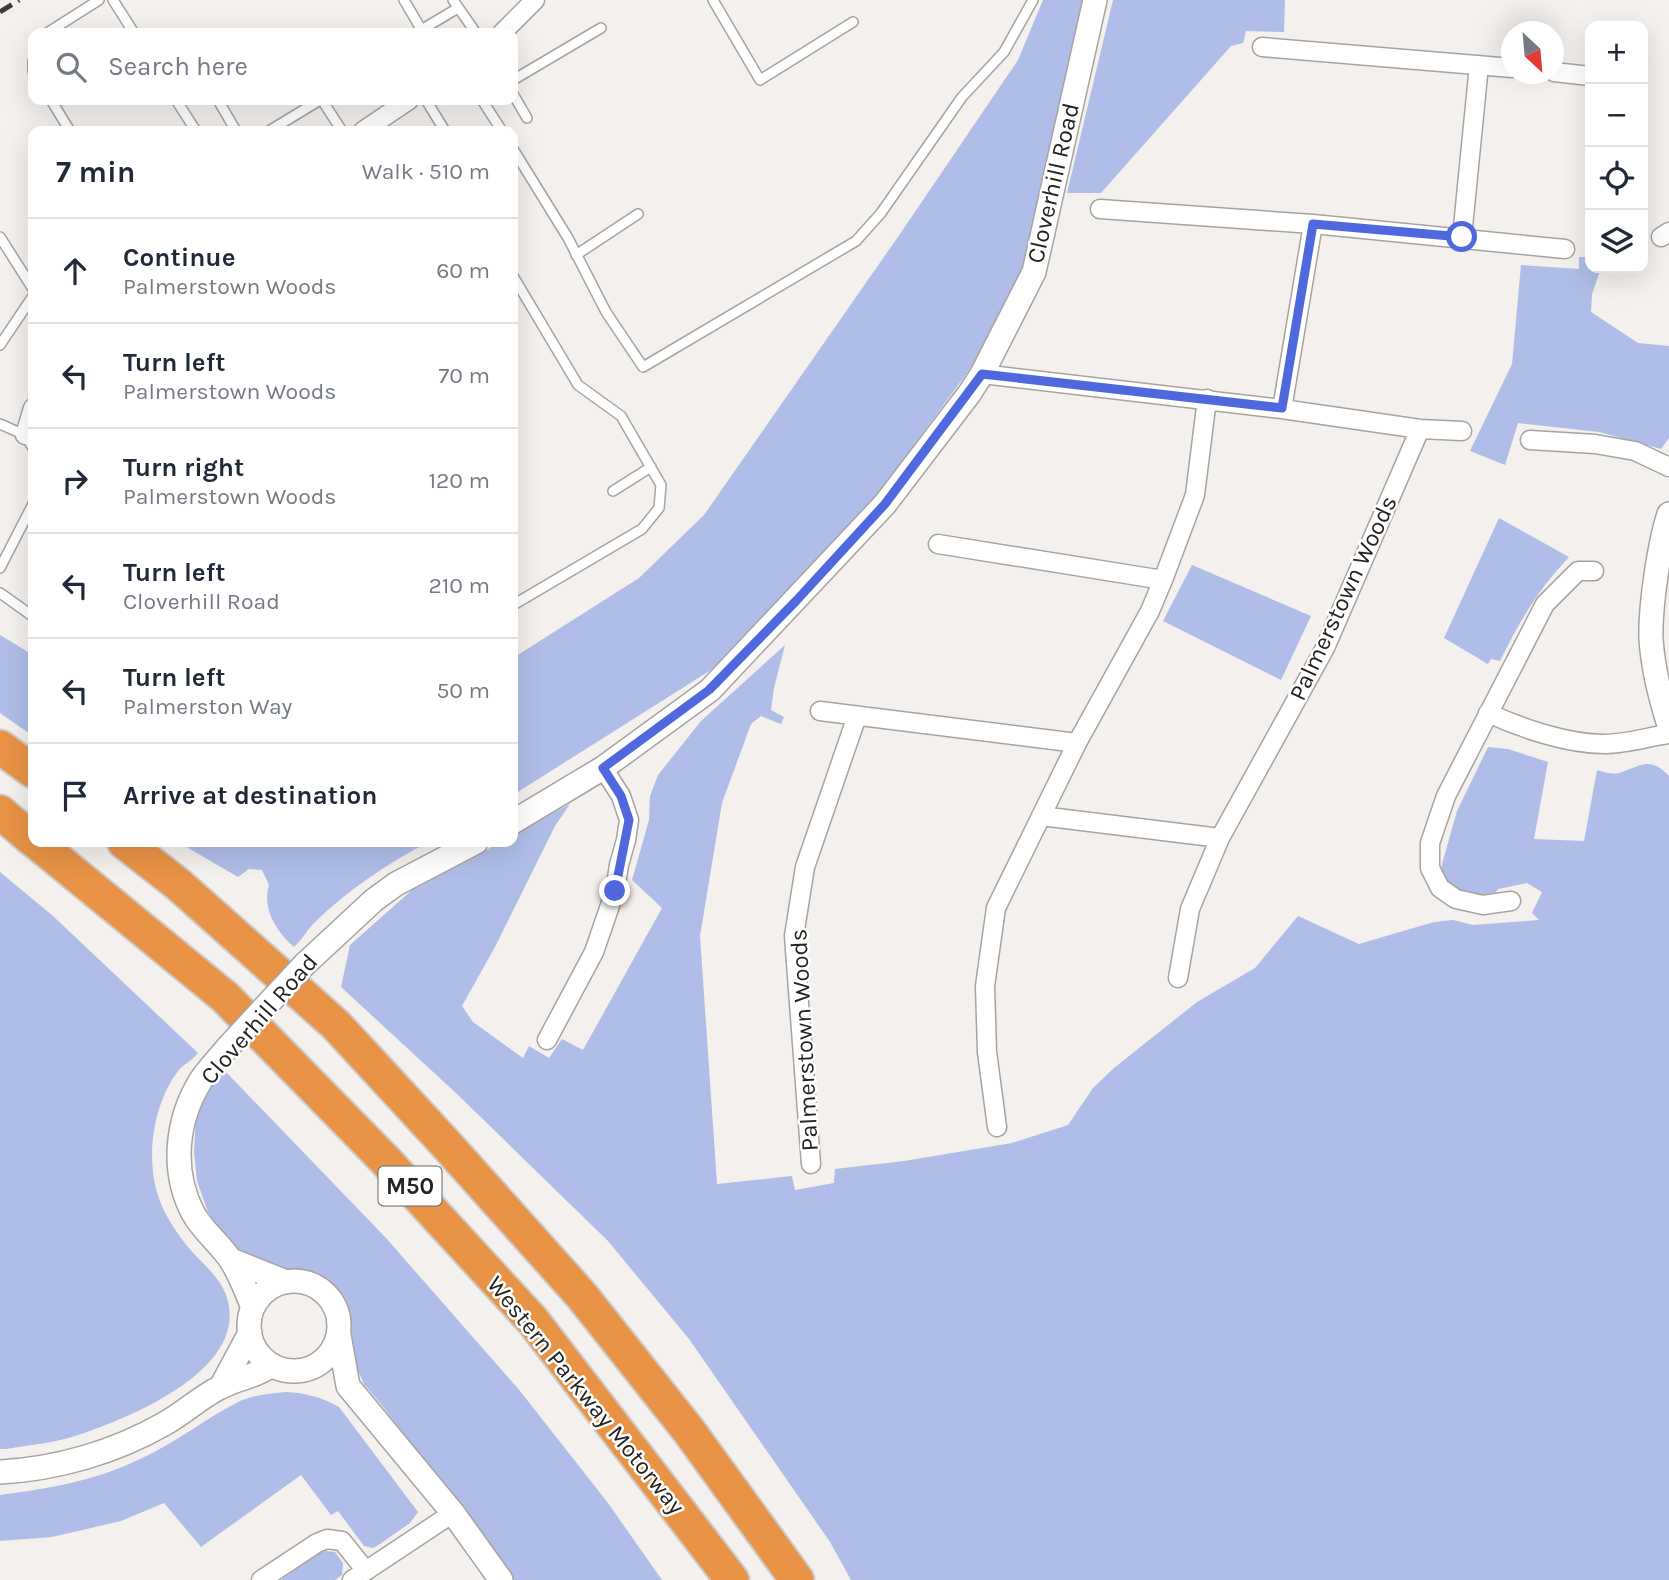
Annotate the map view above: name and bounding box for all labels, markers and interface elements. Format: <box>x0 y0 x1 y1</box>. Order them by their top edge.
north arrow <box>1501 21 1564 84</box>
map controls <box>1585 21 1648 273</box>
button: + <box>1585 21 1648 84</box>
search box <box>28 28 518 105</box>
icon: search <box>52 48 90 86</box>
text: Search here <box>108 51 248 82</box>
button: − <box>1585 84 1648 147</box>
street label: Cloverhill Road <box>1021 100 1085 266</box>
button: locate <box>1585 147 1648 210</box>
text: 7 min <box>56 154 136 190</box>
text: Walk · 510 m <box>362 158 490 185</box>
button: layers <box>1585 210 1648 273</box>
route start <box>1446 221 1477 252</box>
text: Continue <box>123 242 235 273</box>
icon: ahead <box>56 252 94 290</box>
text: 60 m <box>436 257 490 284</box>
text: Palmerstown Woods <box>123 273 336 300</box>
text: Turn left <box>123 347 225 378</box>
icon: left <box>56 357 94 395</box>
text: 70 m <box>439 362 490 389</box>
text: Palmerstown Woods <box>123 378 336 405</box>
text: Turn right <box>123 452 244 483</box>
icon: right <box>56 462 94 500</box>
text: 120 m <box>428 467 490 494</box>
text: Palmerstown Woods <box>123 483 336 510</box>
street label: Palmerstown Woods <box>1283 491 1403 705</box>
text: Turn left <box>123 557 225 588</box>
icon: left <box>56 567 94 605</box>
text: 210 m <box>428 572 490 599</box>
text: Cloverhill Road <box>123 588 280 615</box>
text: Turn left <box>123 662 225 693</box>
icon: left <box>56 672 94 710</box>
text: 50 m <box>436 677 490 704</box>
text: Palmerston Way <box>123 693 292 720</box>
icon: arrive <box>56 777 94 815</box>
text: Arrive at destination <box>123 780 377 811</box>
route end <box>599 875 630 906</box>
street label: Palmerstown Woods <box>784 928 824 1152</box>
street label: Cloverhill Road <box>195 948 323 1090</box>
road number: M50 <box>378 1166 442 1205</box>
street label: Western Parkway Motorway <box>481 1270 691 1520</box>

